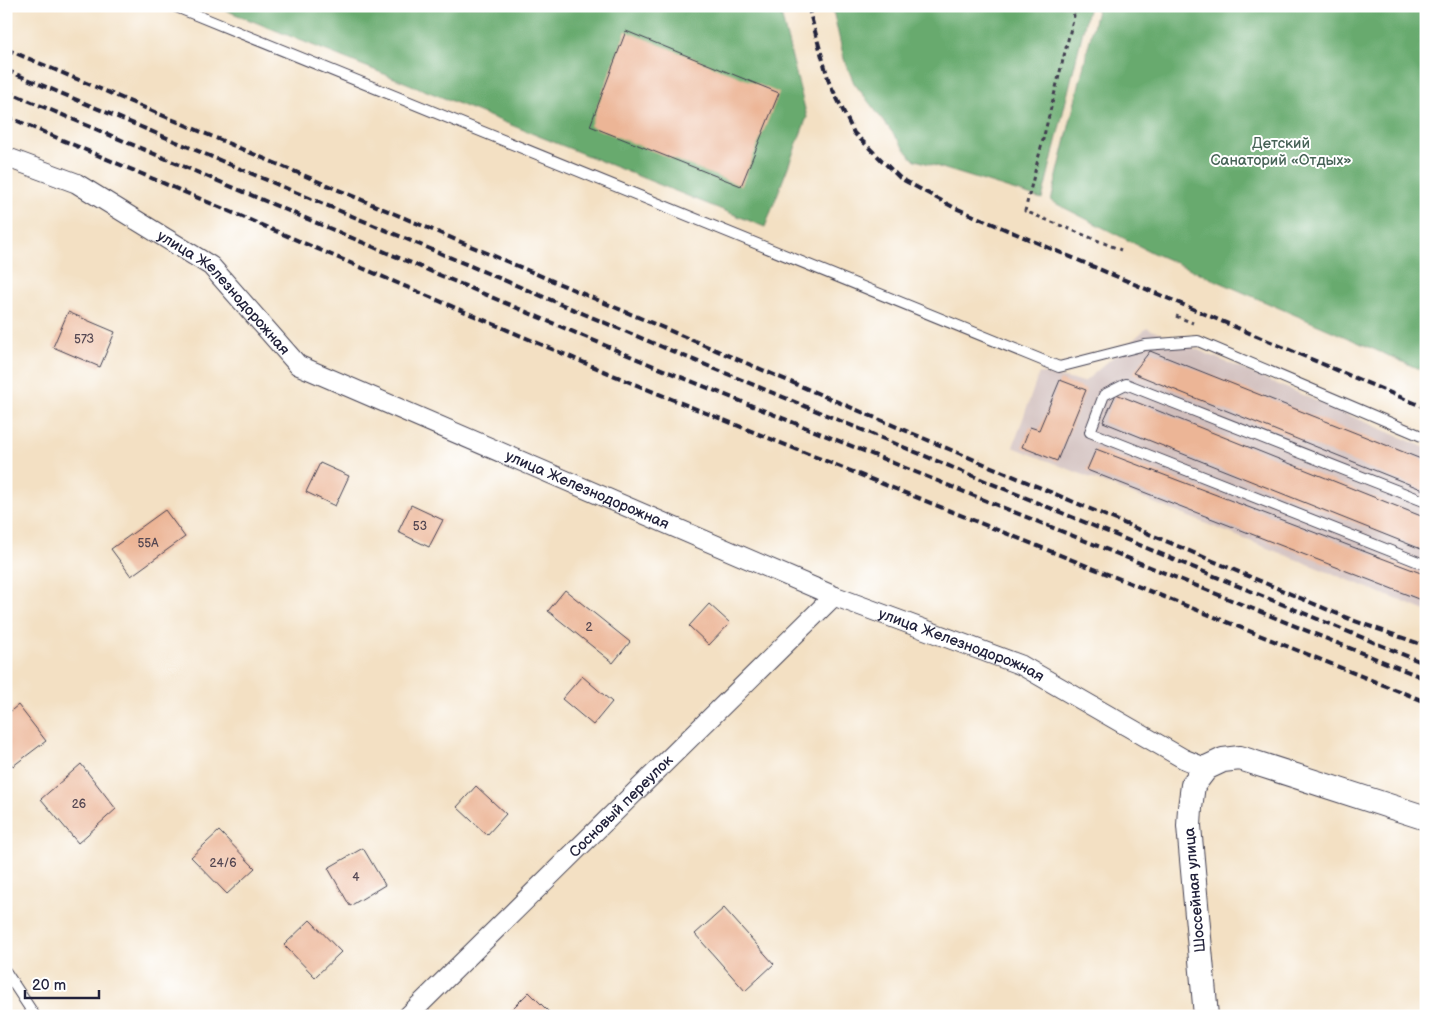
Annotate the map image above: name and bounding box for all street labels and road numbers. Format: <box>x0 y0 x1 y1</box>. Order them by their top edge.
street label: улица Железнодорожная <box>154 226 294 359</box>
street label: улица Железнодорожная <box>503 446 672 533</box>
street label: улица Железнодорожная <box>876 604 1048 686</box>
street label: Сосновый переулок <box>565 751 677 861</box>
street label: Шоссейная улица <box>1180 827 1210 953</box>

